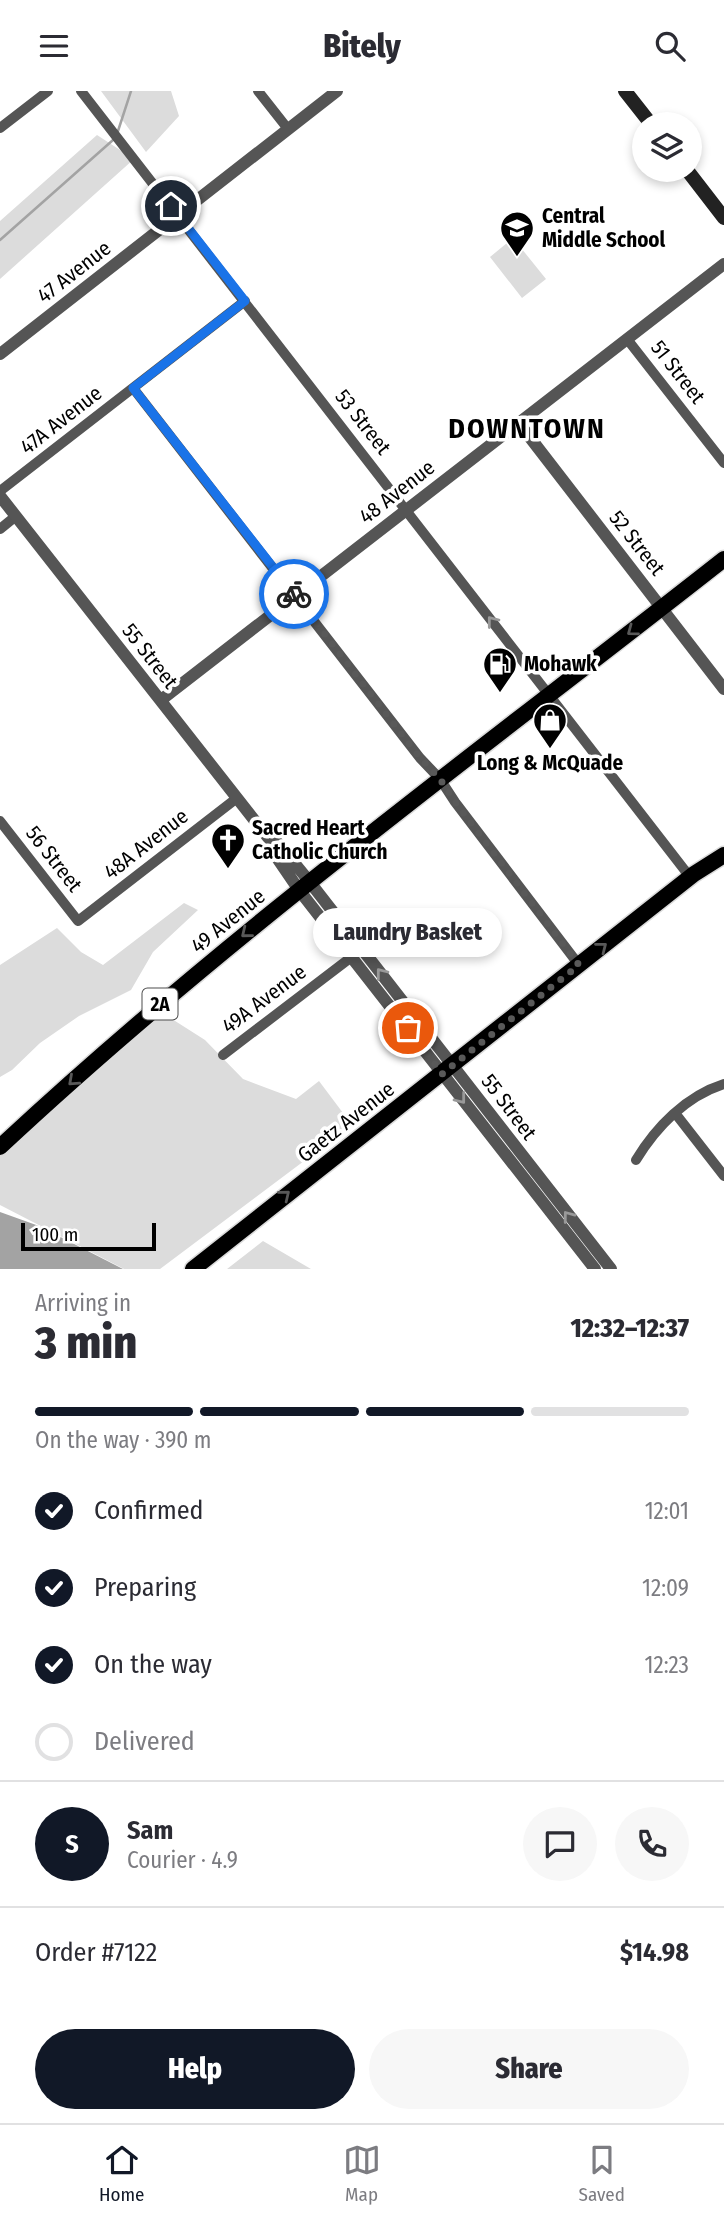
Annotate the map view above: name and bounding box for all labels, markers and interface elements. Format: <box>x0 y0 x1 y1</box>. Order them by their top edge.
icon: menu <box>35 27 73 65</box>
text: Bitely <box>323 27 401 65</box>
icon: search <box>651 27 689 65</box>
map controls <box>632 112 702 182</box>
button: layers <box>632 112 702 182</box>
pin <box>141 176 201 236</box>
icon: home <box>152 187 190 225</box>
place label: Central Middle School <box>542 203 666 253</box>
school or university icon: Central Middle School <box>498 209 536 258</box>
street label: 47 Avenue <box>32 235 116 309</box>
street label: 51 Street <box>645 335 711 409</box>
street label: 47A Avenue <box>15 380 107 460</box>
street label: 53 Street <box>330 384 397 460</box>
district label: DOWNTOWN <box>448 412 606 445</box>
street label: 48 Avenue <box>354 454 440 530</box>
street label: 52 Street <box>604 505 670 581</box>
courier <box>259 559 329 629</box>
icon: bike <box>275 575 313 613</box>
one-way arrow <box>488 617 501 629</box>
street label: 55 Street <box>116 618 184 694</box>
one-way arrow <box>627 623 639 635</box>
fuel station icon: Mohawk <box>481 645 519 694</box>
place label: Mohawk <box>524 651 597 677</box>
shop icon: Long & McQuade <box>531 701 569 750</box>
place label: Long & McQuade <box>477 750 623 776</box>
street label: 48A Avenue <box>99 803 193 885</box>
place label: Sacred Heart Catholic Church <box>252 815 388 865</box>
street label: 56 Street <box>20 821 88 897</box>
church icon: Sacred Heart Catholic Church <box>209 821 247 870</box>
street label: 49 Avenue <box>186 883 270 959</box>
callout: Laundry Basket <box>314 909 502 958</box>
text: Laundry Basket <box>333 918 482 946</box>
one-way arrow <box>242 925 254 938</box>
one-way arrow <box>595 942 607 955</box>
street label: 49A Avenue <box>217 959 311 1039</box>
one-way arrow <box>376 968 389 981</box>
road number: 2A <box>142 988 178 1019</box>
pin <box>378 998 438 1058</box>
icon: bag <box>389 1009 427 1047</box>
street label: 55 Street <box>476 1069 542 1145</box>
one-way arrow <box>68 1073 81 1085</box>
street label: Gaetz Avenue <box>292 1076 400 1168</box>
one-way arrow <box>453 1091 466 1103</box>
one-way arrow <box>277 1191 290 1203</box>
one-way arrow <box>563 1211 576 1224</box>
scale bar <box>21 1220 156 1252</box>
text: 100 m <box>32 1223 78 1246</box>
text: Arriving in <box>35 1289 131 1317</box>
text: 12:32–12:37 <box>570 1313 689 1344</box>
text: 3 min <box>35 1315 137 1370</box>
text: On the way · 390 m <box>35 1426 211 1454</box>
icon: check <box>35 1492 73 1530</box>
text: Confirmed <box>94 1495 204 1526</box>
text: 12:01 <box>645 1497 689 1525</box>
icon: check <box>35 1569 73 1607</box>
text: Preparing <box>94 1572 196 1603</box>
text: 12:09 <box>642 1574 689 1602</box>
icon: check <box>35 1646 73 1684</box>
text: On the way <box>94 1649 212 1680</box>
text: 12:23 <box>645 1651 689 1679</box>
text: Delivered <box>94 1726 195 1757</box>
button: chat <box>523 1807 597 1881</box>
button: phone <box>615 1807 689 1881</box>
text: Sam <box>127 1815 173 1846</box>
text: S <box>65 1829 79 1860</box>
text: Courier · 4.9 <box>127 1846 238 1874</box>
text: Order #7122 <box>35 1937 157 1968</box>
text: $14.98 <box>620 1937 689 1968</box>
button: Help <box>35 2029 355 2109</box>
button: Share <box>369 2029 689 2109</box>
tab: Home <box>99 2141 145 2206</box>
tab: Map <box>343 2141 381 2206</box>
tab: Saved <box>579 2141 625 2206</box>

